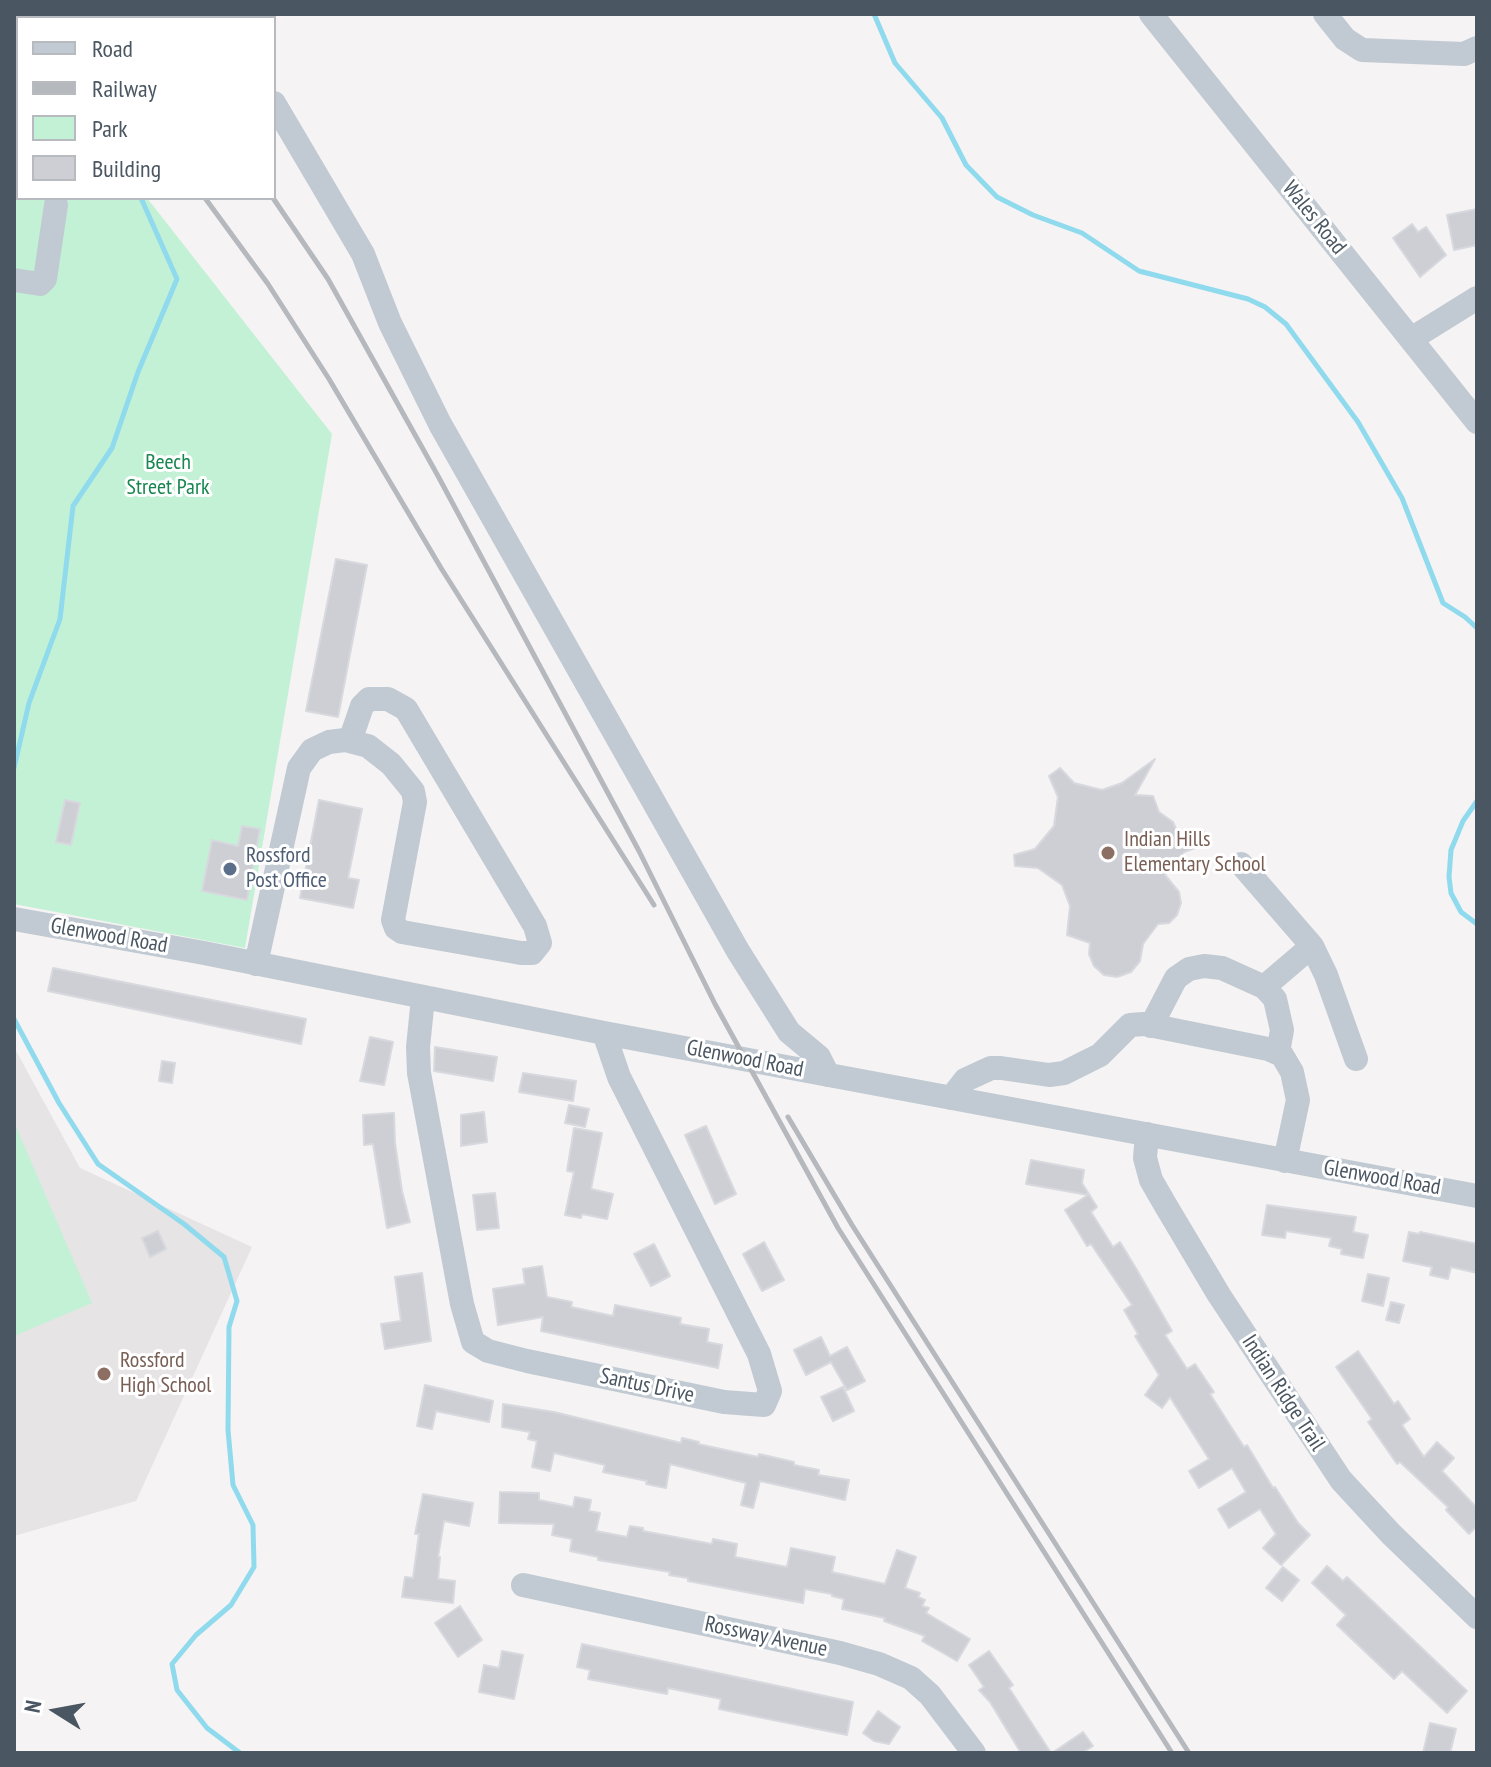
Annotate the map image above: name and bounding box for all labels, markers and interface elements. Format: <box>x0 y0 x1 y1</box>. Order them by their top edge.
legend <box>16 16 276 200</box>
text: Road <box>92 33 133 64</box>
text: Railway <box>92 73 157 104</box>
text: Park <box>92 113 128 144</box>
text: Building <box>92 153 161 184</box>
street label: Wales Road <box>1276 176 1352 260</box>
park label: Beech Street Park <box>127 450 209 502</box>
place label: Indian Hills Elementary School <box>1124 827 1266 878</box>
place label: Rossford Post Office <box>246 843 327 894</box>
marker: Indian Hills Elementary School <box>1099 844 1117 862</box>
marker: Rossford Post Office <box>221 860 239 878</box>
street label: Glenwood Road <box>49 913 169 959</box>
street label: Glenwood Road <box>684 1035 806 1083</box>
street label: Glenwood Road <box>1322 1155 1442 1201</box>
street label: Indian Ridge Trail <box>1236 1330 1330 1456</box>
place label: Rossford High School <box>120 1348 211 1400</box>
street label: Santus Drive <box>598 1363 696 1409</box>
marker: Rossford High School <box>95 1365 113 1383</box>
street label: Rossway Avenue <box>702 1611 830 1663</box>
north arrow <box>16 1671 96 1751</box>
text: N <box>18 1698 47 1715</box>

